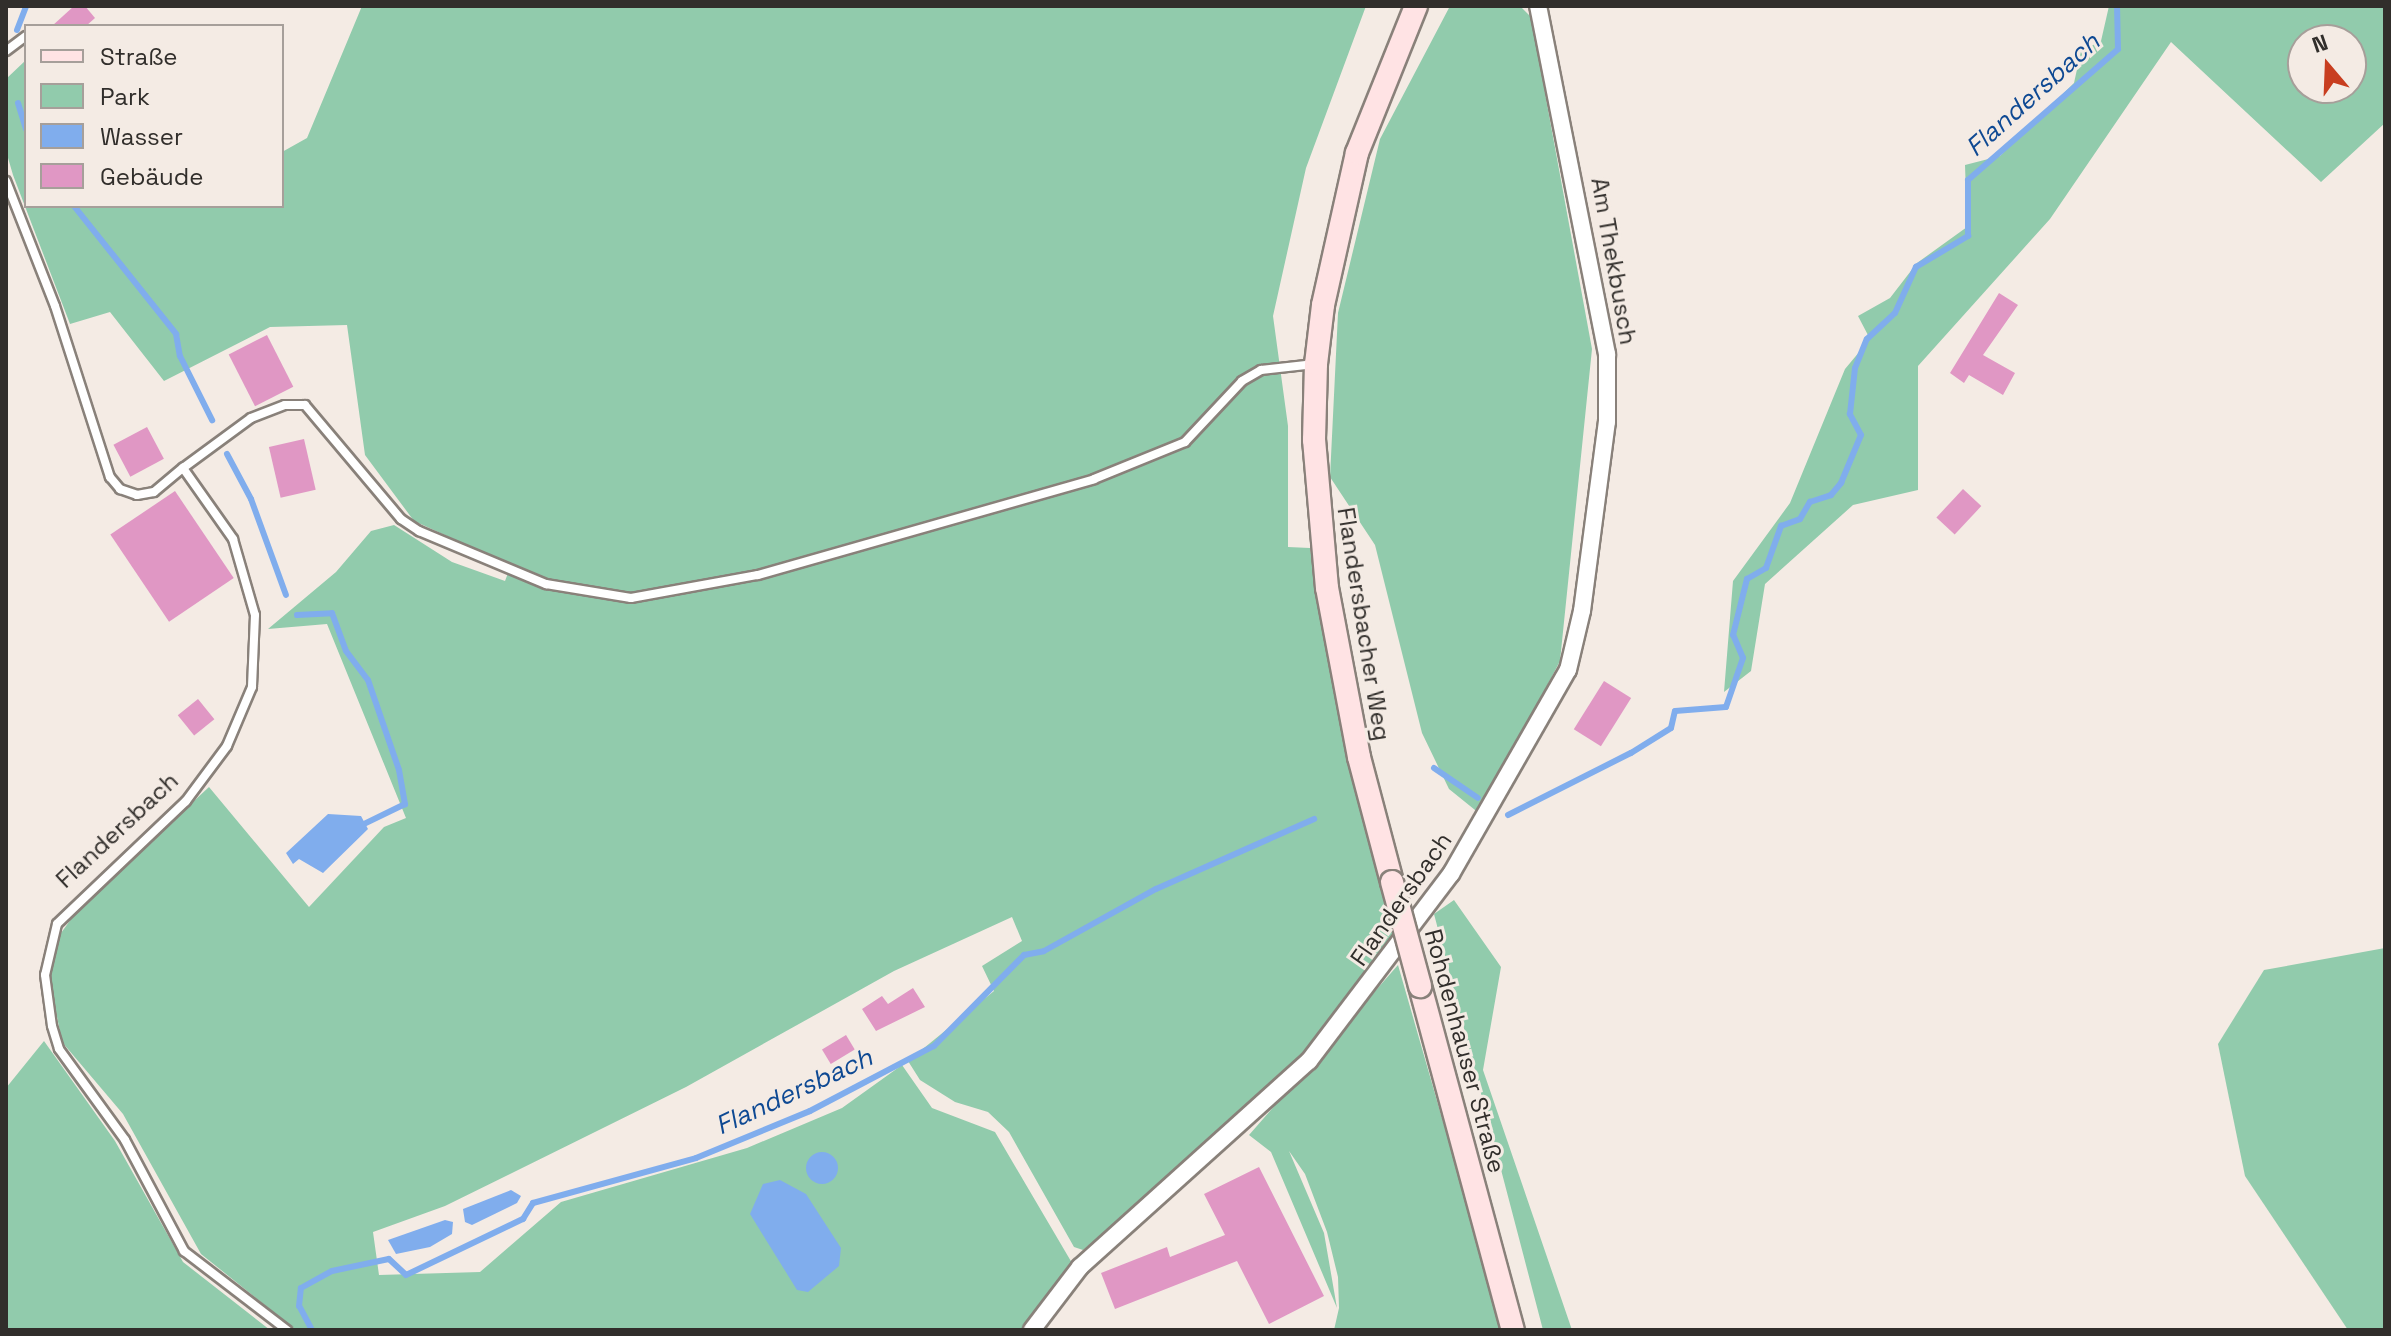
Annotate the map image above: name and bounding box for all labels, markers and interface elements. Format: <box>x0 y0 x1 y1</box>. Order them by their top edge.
legend <box>24 24 284 208</box>
north arrow <box>2287 24 2367 104</box>
water label: Flandersbach <box>1960 27 2106 163</box>
text: N <box>2308 28 2331 59</box>
text: Straße <box>100 41 177 72</box>
text: Park <box>100 81 150 112</box>
text: Wasser <box>100 121 183 152</box>
text: Gebäude <box>100 161 203 192</box>
street label: Am Thekbusch <box>1585 175 1643 347</box>
street label: Flandersbacher Weg <box>1331 505 1397 743</box>
street label: Flandersbach <box>50 766 184 894</box>
street label: Flandersbach <box>1344 827 1458 971</box>
street label: Rohdenhauser Straße <box>1419 926 1511 1176</box>
water label: Flandersbach <box>711 1042 877 1142</box>

